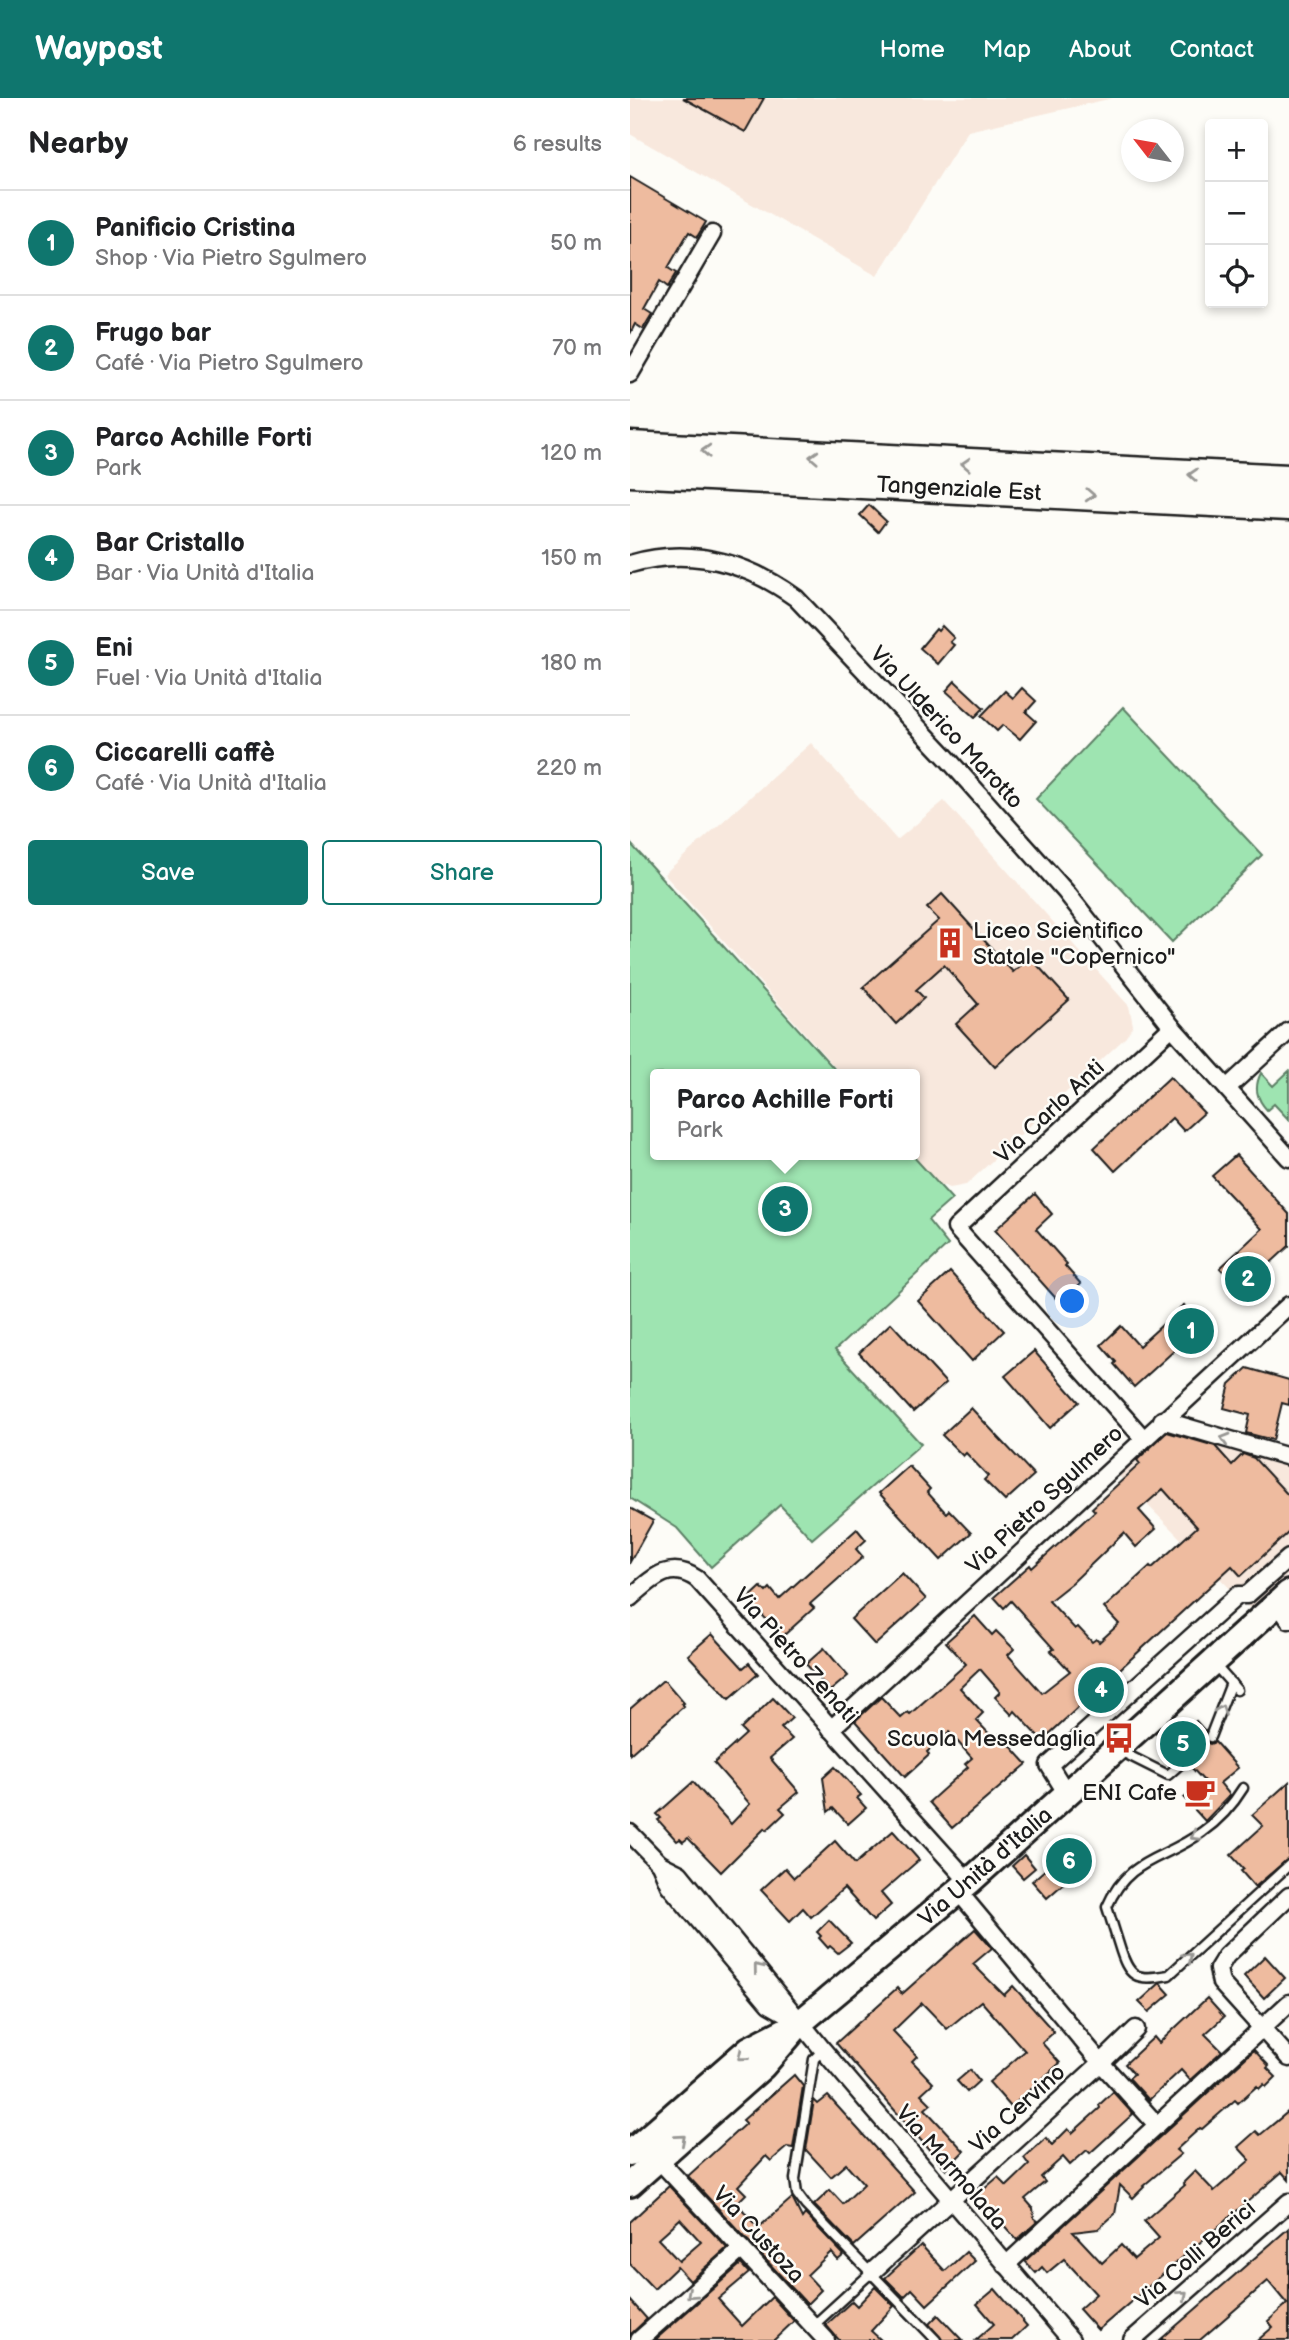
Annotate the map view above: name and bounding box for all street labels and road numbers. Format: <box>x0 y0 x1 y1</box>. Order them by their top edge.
street label: Tangenziale Est <box>876 471 1042 507</box>
street label: Via Ulderico Marotto <box>864 640 1029 815</box>
street label: Via Carlo Anti <box>989 1054 1111 1170</box>
street label: Via Pietro Sgulmero <box>960 1420 1129 1580</box>
street label: Via Pietro Zenati <box>727 1582 863 1729</box>
street label: Via Unità d'Italia <box>913 1801 1058 1932</box>
street label: Via Cervino <box>964 2058 1071 2159</box>
street label: Via Marmolada <box>889 2100 1013 2236</box>
street label: Via Custoza <box>706 2180 810 2289</box>
street label: Via Colli Berici <box>1130 2195 1262 2315</box>

